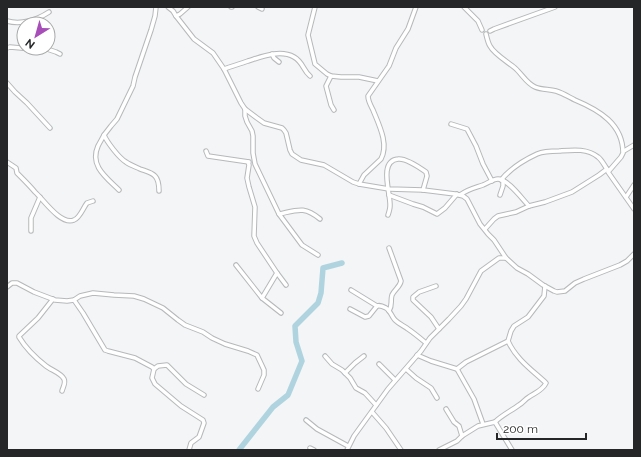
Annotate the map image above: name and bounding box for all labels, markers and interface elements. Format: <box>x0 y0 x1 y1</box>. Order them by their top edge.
north arrow <box>16 16 56 56</box>
text: N <box>23 36 38 51</box>
scale bar <box>497 415 586 441</box>
text: 200 m <box>503 422 538 436</box>

